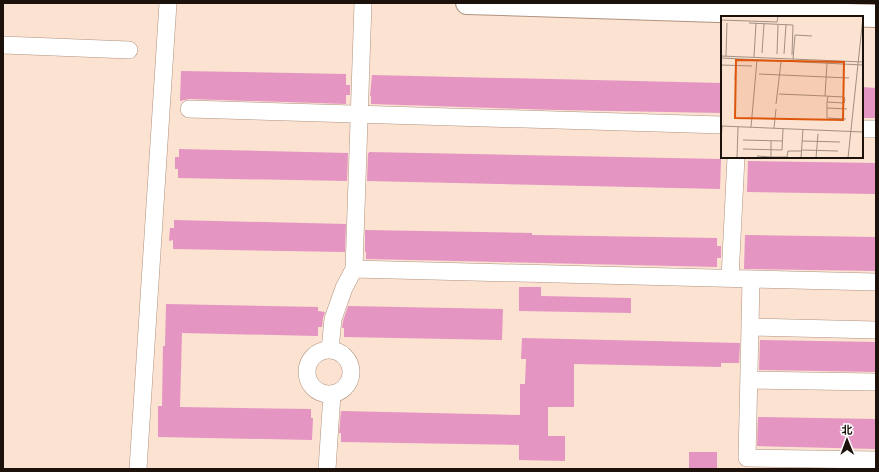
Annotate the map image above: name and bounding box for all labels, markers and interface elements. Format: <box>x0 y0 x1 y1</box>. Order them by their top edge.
inset map <box>721 16 863 158</box>
north arrow <box>827 420 867 460</box>
text: 北 <box>841 423 852 438</box>

